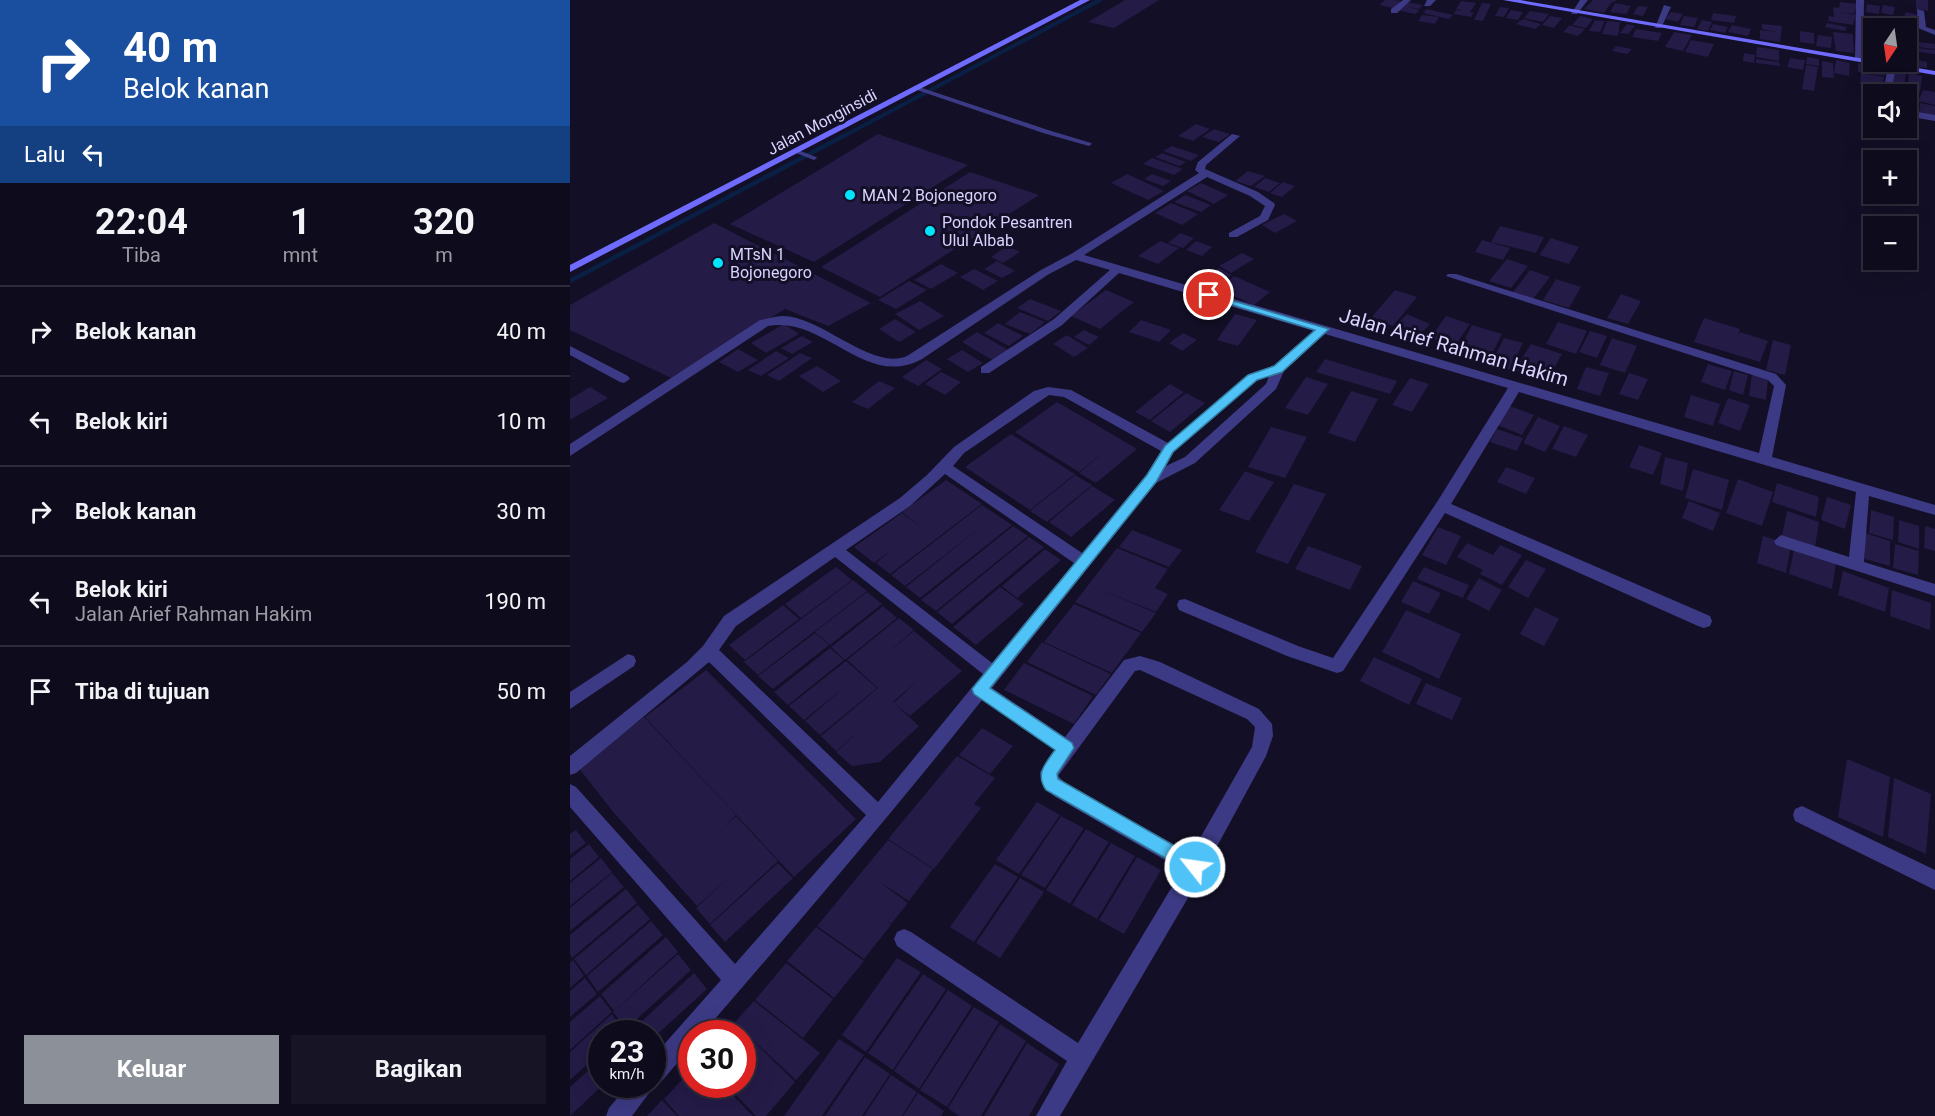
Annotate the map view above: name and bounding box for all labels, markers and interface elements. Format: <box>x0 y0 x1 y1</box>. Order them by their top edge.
north arrow <box>1863 18 1917 72</box>
map controls <box>1863 18 1917 270</box>
text: 40 m <box>123 23 218 72</box>
icon: right <box>24 24 102 102</box>
text: Belok kanan <box>123 73 269 105</box>
button: sound <box>1863 84 1917 138</box>
street label: Jalan Monginsidi <box>764 85 880 159</box>
icon: left <box>77 138 110 171</box>
text: Lalu <box>24 142 65 167</box>
button: + <box>1863 150 1917 204</box>
place label: MAN 2 Bojonegoro <box>862 186 997 205</box>
marker: MAN 2 Bojonegoro <box>843 188 857 202</box>
text: 22:04 <box>95 201 188 243</box>
text: 1 <box>290 201 311 243</box>
text: 320 <box>413 201 475 243</box>
place label: Pondok Pesantren Ulul Albab <box>942 213 1072 250</box>
button: − <box>1863 216 1917 270</box>
marker: Pondok Pesantren Ulul Albab <box>923 224 937 238</box>
text: Tiba <box>122 243 161 267</box>
text: mnt <box>283 243 318 267</box>
text: m <box>435 243 453 267</box>
place label: MTsN 1 Bojonegoro <box>730 245 812 282</box>
marker: MTsN 1 Bojonegoro <box>711 256 725 270</box>
pin <box>1183 269 1234 320</box>
icon: arrive <box>1192 278 1225 311</box>
street label: Jalan Arief Rahman Hakim <box>1337 303 1571 391</box>
icon: right <box>24 315 57 348</box>
text: Belok kanan <box>75 319 196 344</box>
text: 40 m <box>497 319 546 344</box>
icon: left <box>24 405 57 438</box>
text: Belok kiri <box>75 409 168 434</box>
text: 10 m <box>497 409 546 434</box>
icon: right <box>24 495 57 528</box>
text: Belok kanan <box>75 499 196 524</box>
text: 30 m <box>497 499 546 524</box>
text: Belok kiri <box>75 577 168 602</box>
icon: left <box>24 585 57 618</box>
text: 190 m <box>484 589 546 614</box>
text: Jalan Arief Rahman Hakim <box>75 602 312 626</box>
icon: arrive <box>24 675 57 708</box>
text: Tiba di tujuan <box>75 679 210 704</box>
text: 50 m <box>497 679 546 704</box>
position arrow <box>1163 835 1227 899</box>
speed limit sign: 30 <box>678 1020 756 1098</box>
text: 23 <box>610 1034 644 1069</box>
button: Keluar <box>24 1035 279 1104</box>
button: Bagikan <box>291 1035 546 1104</box>
text: km/h <box>609 1065 645 1083</box>

